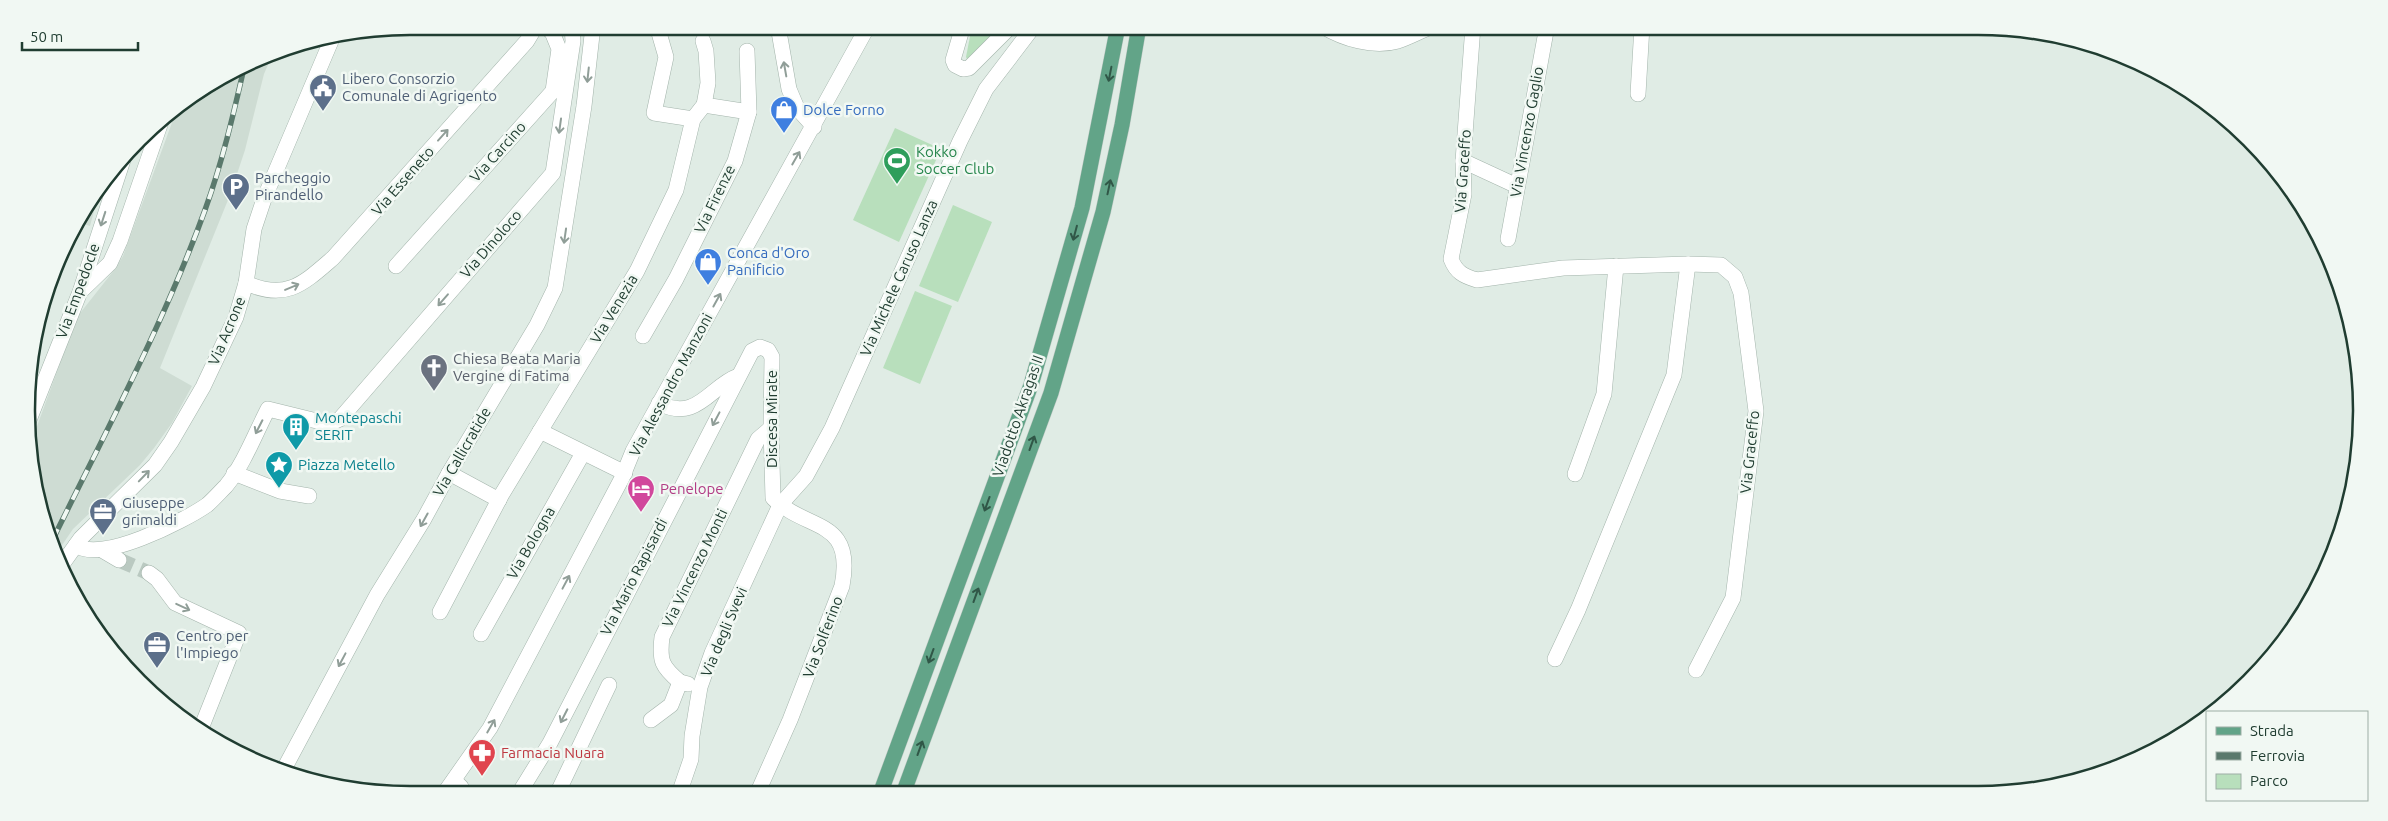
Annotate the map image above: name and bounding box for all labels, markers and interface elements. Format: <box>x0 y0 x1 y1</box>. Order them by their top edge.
scale bar <box>22 20 139 52</box>
text: 50 m <box>30 28 63 45</box>
one-way arrow <box>779 61 789 77</box>
street label: Via Vincenzo Gaglio <box>1507 65 1546 199</box>
one-way arrow <box>583 66 593 82</box>
one-way arrow <box>1105 66 1114 82</box>
place label: Libero Consorzio Comunale di Agrigento <box>342 70 497 104</box>
public building icon: Libero Consorzio Comunale di Agrigento <box>308 73 338 112</box>
shop icon: Dolce Forno <box>769 95 799 134</box>
place label: Dolce Forno <box>803 101 885 118</box>
street label: Via Carcino <box>466 118 529 185</box>
one-way arrow <box>555 118 565 134</box>
one-way arrow <box>437 129 448 142</box>
street label: Via Graceffo <box>1451 129 1474 213</box>
street label: Via Esseneto <box>368 143 437 219</box>
place label: Kokko Soccer Club <box>916 143 994 177</box>
sports icon: Kokko Soccer Club <box>882 146 912 185</box>
one-way arrow <box>791 151 801 166</box>
street label: Via Firenze <box>691 162 738 236</box>
place label: Parcheggio Pirandello <box>255 169 331 203</box>
parking icon: Parcheggio Pirandello <box>221 172 251 211</box>
one-way arrow <box>1104 179 1114 195</box>
street label: Via Michele Caruso Lanza <box>856 197 941 359</box>
street label: Via Dinoloco <box>456 206 525 281</box>
one-way arrow <box>98 211 108 227</box>
one-way arrow <box>1070 225 1079 241</box>
one-way arrow <box>559 227 569 243</box>
street label: Via Empedocle <box>52 241 103 341</box>
place label: Conca d'Oro Panificio <box>727 244 810 278</box>
shop icon: Conca d'Oro Panificio <box>693 247 723 286</box>
street label: Via Venezia <box>586 271 641 346</box>
one-way arrow <box>284 281 299 291</box>
one-way arrow <box>437 293 449 306</box>
one-way arrow <box>712 293 722 308</box>
street label: Via Acrone <box>204 294 249 368</box>
street label: Via Alessandro Manzoni <box>626 310 716 459</box>
place label: Chiesa Beata Maria Vergine di Fatima <box>453 350 581 384</box>
church icon: Chiesa Beata Maria Vergine di Fatima <box>419 353 449 392</box>
street label: Viadotto Akragas II <box>989 353 1046 479</box>
street label: Discesa Mirate <box>763 370 780 468</box>
street label: Via Callicratide <box>429 404 494 499</box>
place label: Montepaschi SERIT <box>315 409 402 443</box>
street label: Via Graceffo <box>1737 410 1762 494</box>
one-way arrow <box>711 411 720 426</box>
building icon: Montepaschi SERIT <box>281 412 311 451</box>
one-way arrow <box>254 420 264 435</box>
one-way arrow <box>1028 436 1037 451</box>
place icon: Piazza Metello <box>264 450 294 489</box>
place label: Piazza Metello <box>298 456 395 473</box>
one-way arrow <box>138 470 150 483</box>
hotel icon: Penelope <box>626 474 656 513</box>
place label: Penelope <box>660 480 724 497</box>
place label: Giuseppe grimaldi <box>122 494 185 528</box>
one-way arrow <box>982 496 991 511</box>
office icon: Giuseppe grimaldi <box>88 497 118 536</box>
street label: Via Bologna <box>503 504 558 582</box>
street label: Via Vincenzo Monti <box>658 506 731 630</box>
one-way arrow <box>418 512 428 526</box>
street label: Via Mario Rapisardi <box>597 516 670 638</box>
one-way arrow <box>562 575 572 590</box>
street label: Via degli Svevi <box>697 584 750 679</box>
one-way arrow <box>972 588 981 604</box>
street label: Via Solferino <box>799 594 846 680</box>
one-way arrow <box>175 602 190 612</box>
place label: Centro per l'Impiego <box>176 627 249 661</box>
office icon: Centro per l'Impiego <box>142 630 172 669</box>
one-way arrow <box>926 648 935 663</box>
one-way arrow <box>337 653 347 668</box>
one-way arrow <box>559 708 568 723</box>
legend <box>2206 711 2368 801</box>
one-way arrow <box>486 719 496 733</box>
text: Strada <box>2250 722 2294 739</box>
pharmacy icon: Farmacia Nuara <box>467 738 497 777</box>
one-way arrow <box>916 741 925 756</box>
place label: Farmacia Nuara <box>501 744 605 761</box>
text: Ferrovia <box>2250 747 2305 764</box>
text: Parco <box>2250 772 2288 789</box>

